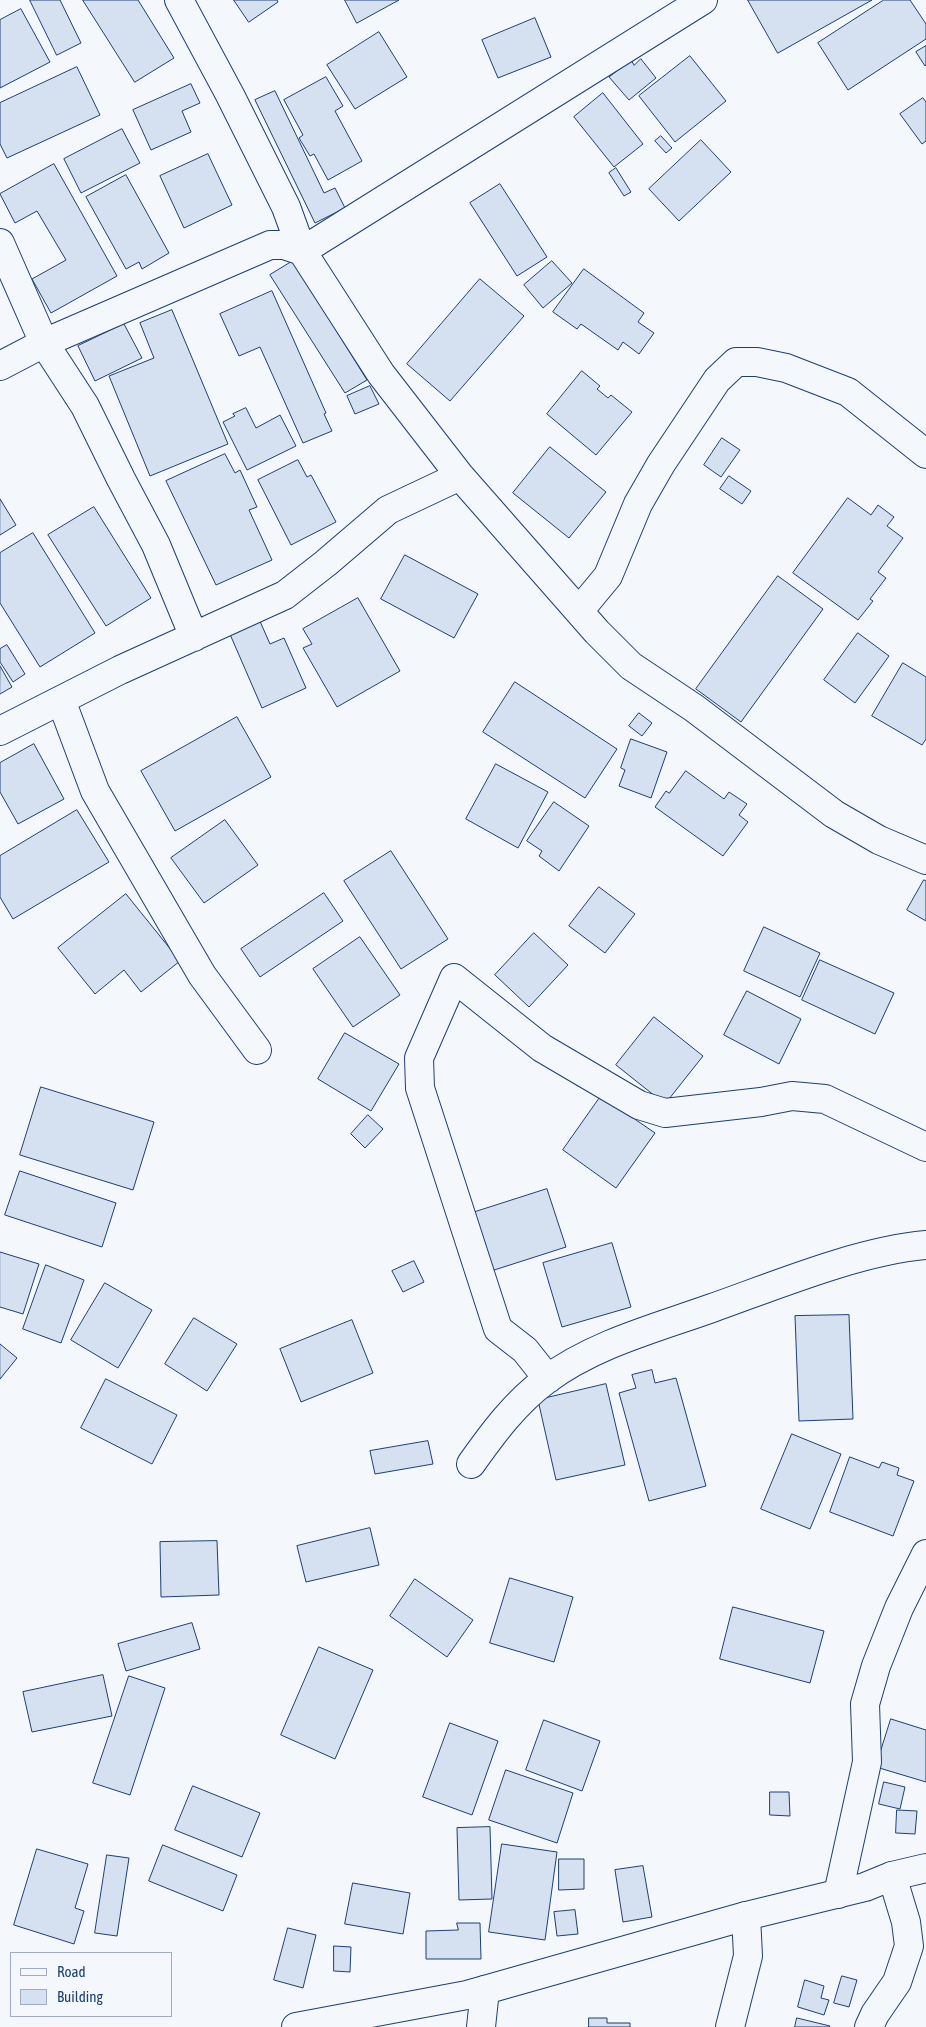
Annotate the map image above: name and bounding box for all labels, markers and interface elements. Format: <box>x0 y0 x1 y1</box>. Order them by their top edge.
legend <box>10 1952 172 2017</box>
text: Road <box>57 1963 86 1980</box>
text: Building <box>57 1988 103 2005</box>

